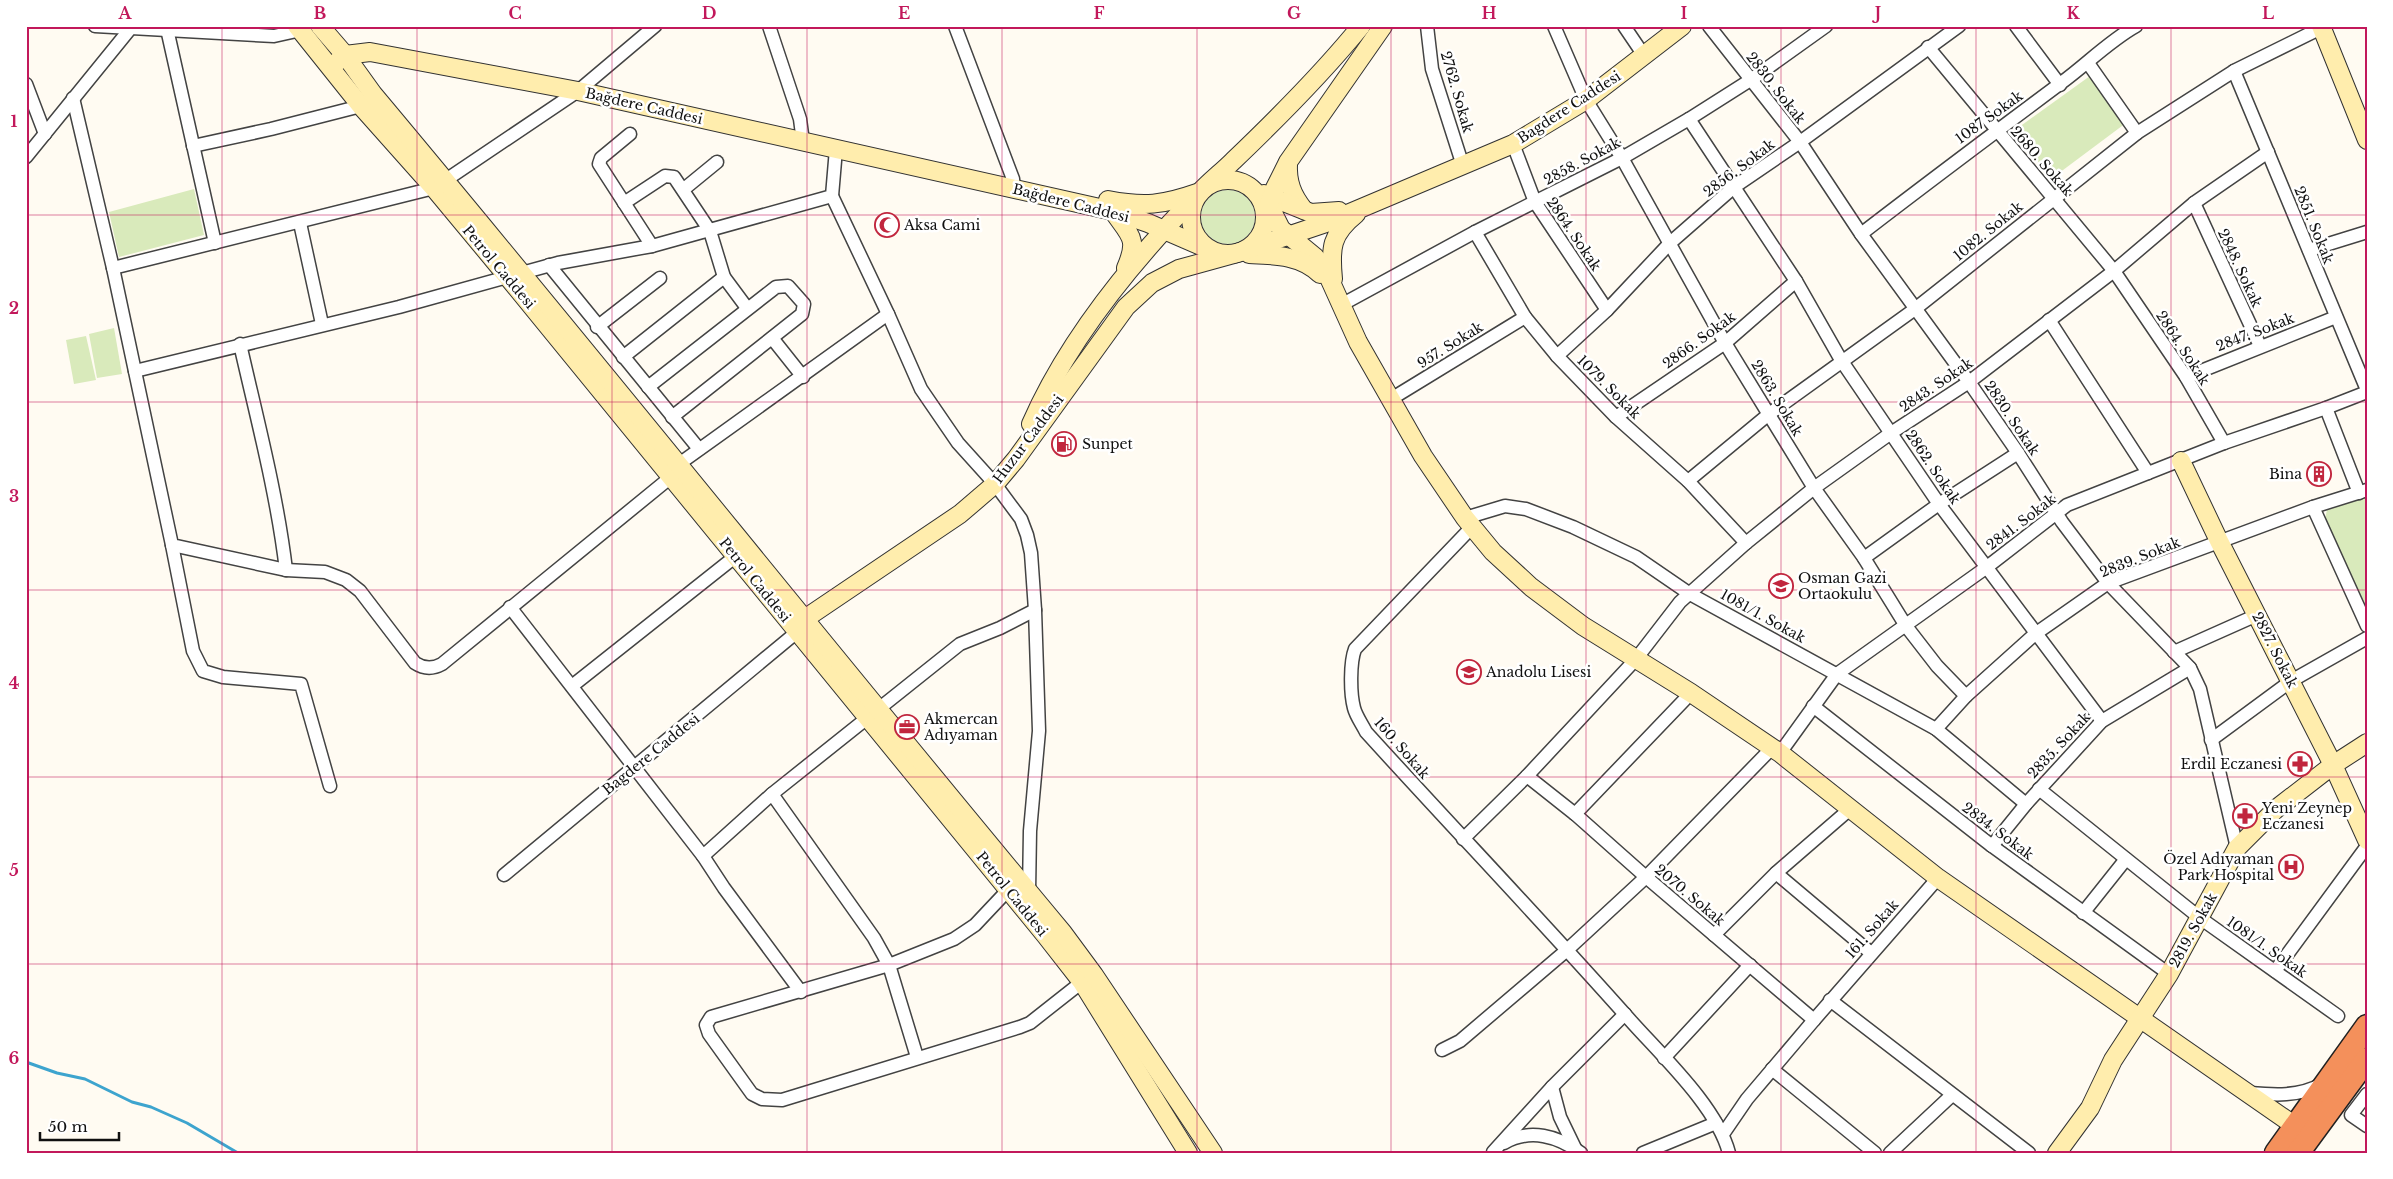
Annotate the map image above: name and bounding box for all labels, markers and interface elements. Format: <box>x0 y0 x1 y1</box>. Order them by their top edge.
text: A <box>118 3 133 23</box>
text: B <box>314 3 327 23</box>
text: C <box>508 3 522 23</box>
text: D <box>702 3 716 23</box>
text: E <box>898 3 910 23</box>
text: F <box>1093 3 1105 23</box>
text: G <box>1287 3 1301 23</box>
text: H <box>1481 3 1497 23</box>
text: I <box>1681 3 1688 23</box>
text: J <box>1872 3 1881 23</box>
text: K <box>2066 3 2080 23</box>
text: L <box>2262 3 2274 23</box>
street label: 2830. Sokak <box>1742 48 1810 128</box>
street label: 2762. Sokak <box>1437 49 1477 135</box>
street label: Bagdere Caddesi <box>1514 67 1624 147</box>
street label: Bağdere Caddesi <box>584 84 705 128</box>
street label: 1087 Sokak <box>1952 86 2027 147</box>
text: 1 <box>11 111 18 131</box>
street label: 2680. Sokak <box>2007 122 2077 200</box>
street label: 2858. Sokak <box>1540 133 1624 189</box>
street label: 2856. Sokak <box>1700 135 1779 201</box>
street label: Bağdere Caddesi <box>1011 180 1132 226</box>
street label: 2851. Sokak <box>2290 184 2338 267</box>
street label: 2864. Sokak <box>1543 194 1605 275</box>
street label: 1082. Sokak <box>1950 197 2027 265</box>
mosque icon: Aksa Cami <box>874 212 900 238</box>
place label: Aksa Cami <box>903 216 980 234</box>
street label: Petrol Caddesi <box>459 221 539 313</box>
street label: 2848. Sokak <box>2214 226 2266 311</box>
text: 2 <box>9 298 19 318</box>
street label: 2866. Sokak <box>1659 307 1739 373</box>
street label: 2864. Sokak <box>2152 307 2214 389</box>
street label: 2847. Sokak <box>2213 309 2297 355</box>
street label: 957. Sokak <box>1414 318 1486 372</box>
street label: 1079. Sokak <box>1573 351 1645 423</box>
street label: 2843. Sokak <box>1896 354 1977 416</box>
street label: 2863. Sokak <box>1747 357 1807 440</box>
street label: 2830. Sokak <box>1980 377 2044 459</box>
street label: Huzur Caddesi <box>989 391 1067 487</box>
street label: 2862. Sokak <box>1902 426 1965 508</box>
fuel station icon: Sunpet <box>1051 431 1077 457</box>
place label: Sunpet <box>1082 435 1134 453</box>
building icon: Bina <box>2306 461 2332 487</box>
place label: Bina <box>2269 465 2302 483</box>
text: 3 <box>9 486 19 506</box>
street label: 2841. Sokak <box>1983 490 2060 554</box>
street label: 2839. Sokak <box>2097 533 2183 581</box>
street label: Petrol Caddesi <box>715 534 795 626</box>
place label: Osman Gazi Ortaokulu <box>1798 569 1887 603</box>
school or university icon: Osman Gazi Ortaokulu <box>1768 573 1794 599</box>
street label: 1081/1. Sokak <box>1717 585 1809 647</box>
street label: 2827. Sokak <box>2248 609 2302 691</box>
school or university icon: Anadolu Lisesi <box>1456 659 1482 685</box>
place label: Anadolu Lisesi <box>1485 663 1591 681</box>
text: 4 <box>9 673 19 693</box>
street label: 2835. Sokak <box>2024 708 2095 782</box>
street label: Bagdere Caddesi <box>599 709 703 799</box>
place label: Akmercan Adıyaman <box>923 710 998 744</box>
street label: 160. Sokak <box>1370 713 1434 783</box>
office icon: Akmercan Adıyaman <box>894 714 920 740</box>
pharmacy icon: Erdil Eczanesi <box>2287 751 2313 777</box>
place label: Erdil Eczanesi <box>2180 755 2282 773</box>
street label: 2834. Sokak <box>1959 798 2038 864</box>
place label: Yeni Zeynep Eczanesi <box>2261 799 2352 833</box>
pharmacy icon: Yeni Zeynep Eczanesi <box>2232 803 2258 829</box>
street label: Petrol Caddesi <box>972 848 1052 940</box>
place label: Özel Adıyaman Park Hospital <box>2163 849 2274 884</box>
hospital icon: Özel Adıyaman Park Hospital <box>2278 854 2304 880</box>
text: 5 <box>9 860 19 880</box>
street label: 2070. Sokak <box>1651 860 1729 930</box>
street label: 2819. Sokak <box>2165 889 2221 971</box>
street label: 161. Sokak <box>1841 895 1903 962</box>
street label: 1081/1. Sokak <box>2223 913 2311 982</box>
text: 6 <box>9 1048 20 1068</box>
scale bar <box>40 1109 119 1141</box>
text: 50 m <box>48 1117 88 1136</box>

